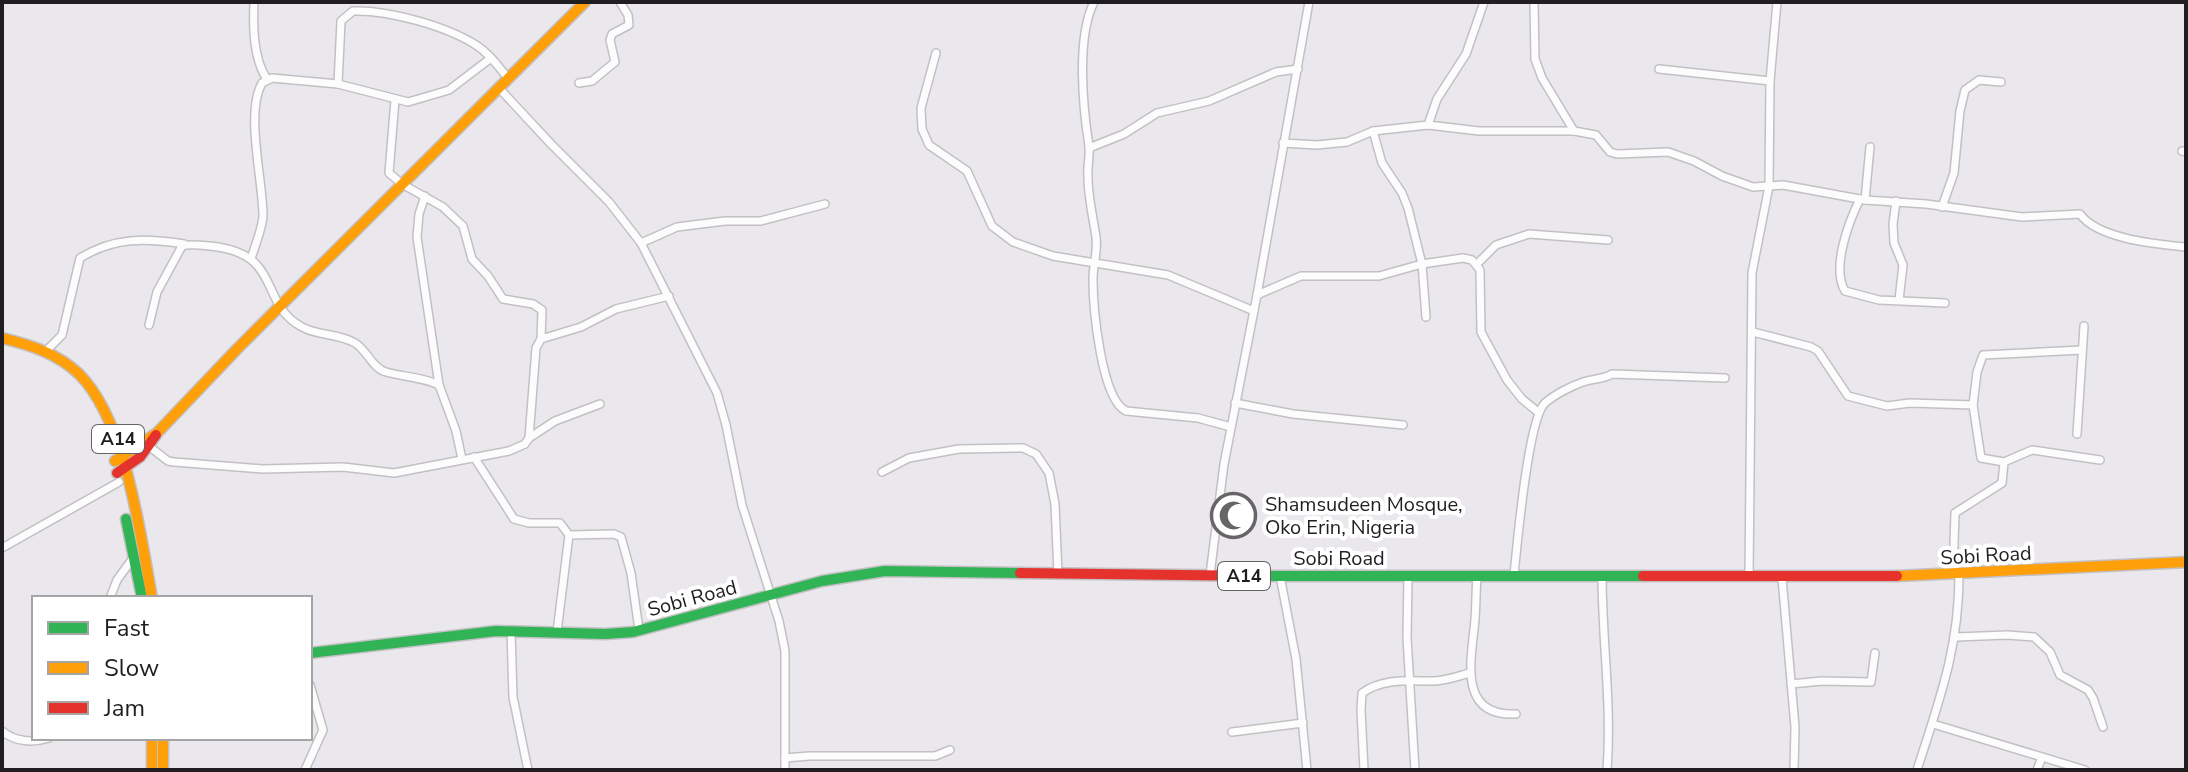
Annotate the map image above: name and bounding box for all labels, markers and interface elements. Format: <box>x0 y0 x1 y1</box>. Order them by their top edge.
road number: A14 <box>92 425 144 453</box>
place label: Shamsudeen Mosque, Oko Erin, Nigeria <box>1265 491 1463 541</box>
mosque icon: Shamsudeen Mosque, Oko Erin, Nigeria <box>1210 492 1258 540</box>
street label: Sobi Road <box>1940 540 2032 571</box>
street label: Sobi Road <box>1293 545 1385 572</box>
road number: A14 <box>1218 562 1270 590</box>
street label: Sobi Road <box>644 574 740 623</box>
legend <box>32 596 312 740</box>
text: Fast <box>104 612 150 644</box>
text: Slow <box>104 652 159 684</box>
text: Jam <box>103 692 145 724</box>

